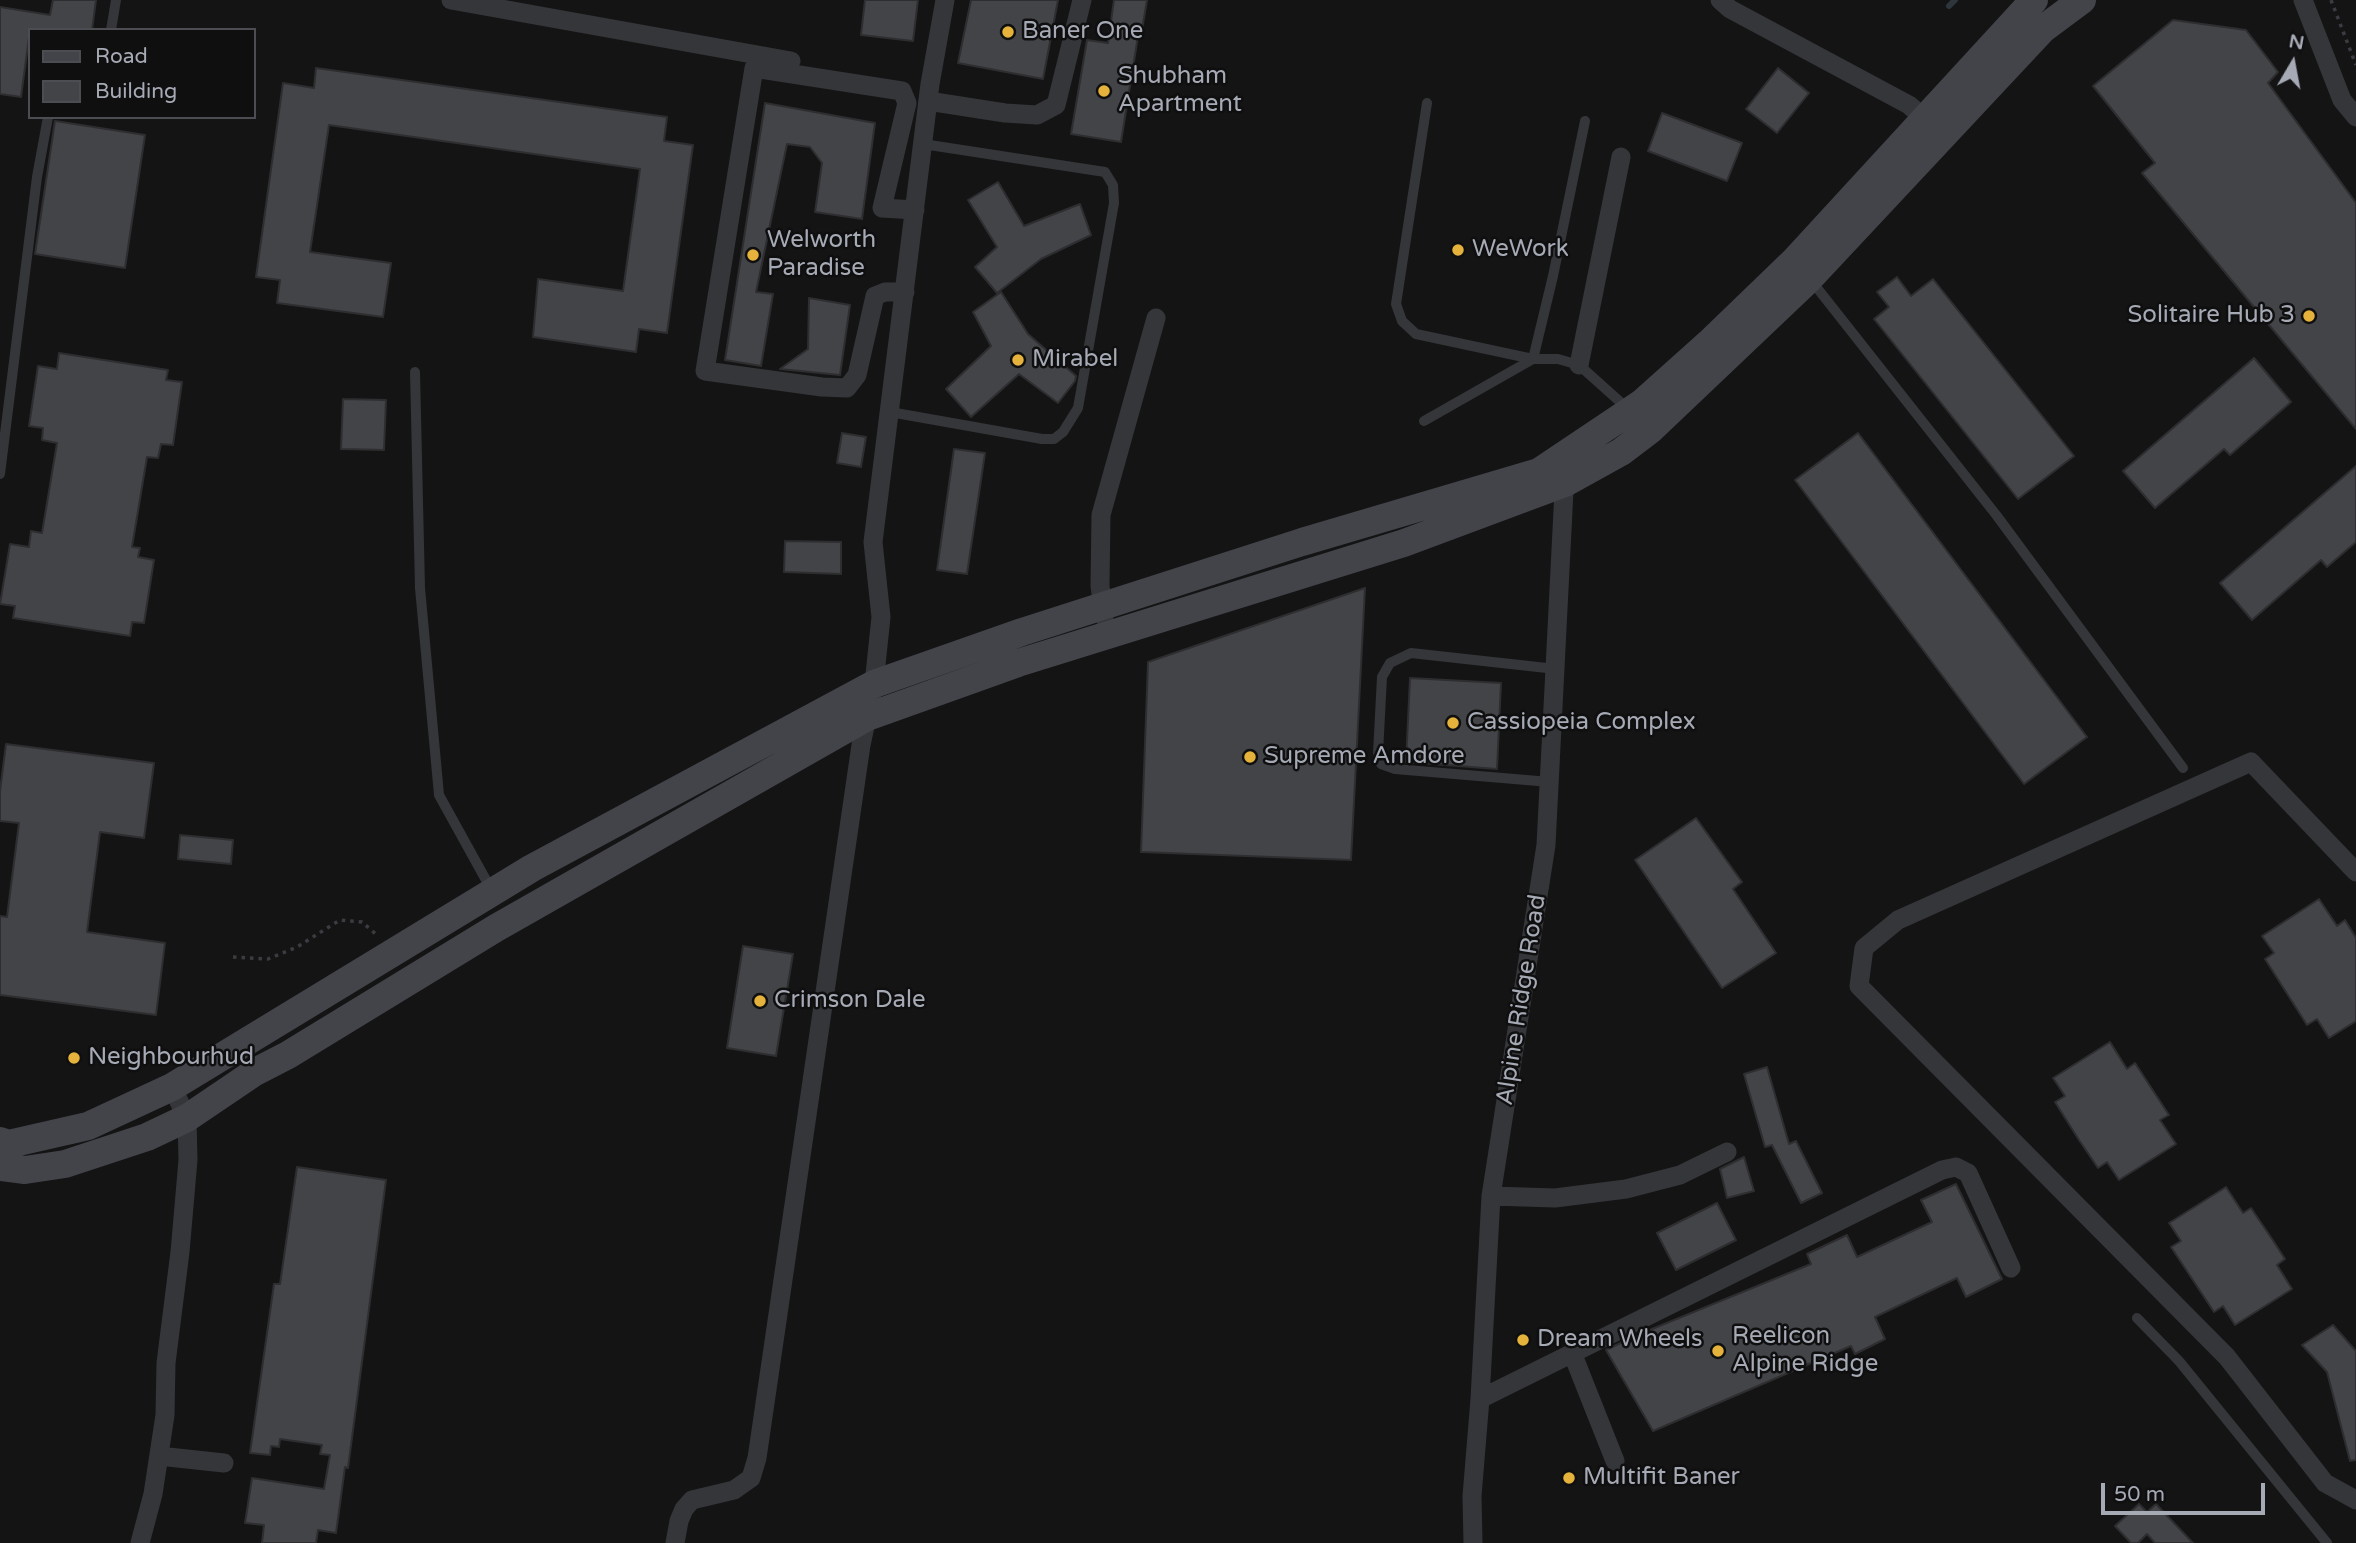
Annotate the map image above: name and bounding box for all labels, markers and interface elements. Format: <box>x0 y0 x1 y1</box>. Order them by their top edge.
place label: Baner One <box>1022 18 1143 46</box>
marker: Baner One <box>1000 24 1016 40</box>
legend <box>28 28 256 119</box>
north arrow <box>2258 28 2328 98</box>
text: N <box>2287 30 2306 54</box>
text: Road <box>95 44 148 69</box>
place label: Shubham Apartment <box>1118 63 1242 119</box>
text: Building <box>95 79 177 104</box>
marker: Shubham Apartment <box>1096 83 1112 99</box>
place label: Welworth Paradise <box>767 227 876 283</box>
place label: WeWork <box>1472 236 1569 264</box>
marker: WeWork <box>1450 242 1466 258</box>
marker: Welworth Paradise <box>745 247 761 263</box>
place label: Solitaire Hub 3 <box>2128 302 2295 330</box>
marker: Solitaire Hub 3 <box>2301 308 2317 324</box>
place label: Mirabel <box>1032 346 1118 374</box>
marker: Mirabel <box>1010 352 1026 368</box>
place label: Cassiopeia Complex <box>1467 709 1696 737</box>
marker: Cassiopeia Complex <box>1445 715 1461 731</box>
place label: Supreme Amdore <box>1264 743 1465 771</box>
marker: Supreme Amdore <box>1242 749 1258 765</box>
street label: Alpine Ridge Road <box>1491 893 1553 1107</box>
place label: Crimson Dale <box>774 987 926 1015</box>
marker: Crimson Dale <box>752 993 768 1009</box>
place label: Neighbourhud <box>88 1044 254 1072</box>
marker: Neighbourhud <box>66 1050 82 1066</box>
place label: Reelicon Alpine Ridge <box>1732 1323 1878 1379</box>
place label: Dream Wheels <box>1537 1326 1703 1354</box>
marker: Dream Wheels <box>1515 1332 1531 1348</box>
marker: Reelicon Alpine Ridge <box>1710 1343 1726 1359</box>
place label: Multifit Baner <box>1583 1464 1740 1492</box>
marker: Multifit Baner <box>1561 1470 1577 1486</box>
scale bar <box>2104 1470 2268 1514</box>
text: 50 m <box>2114 1482 2165 1507</box>

